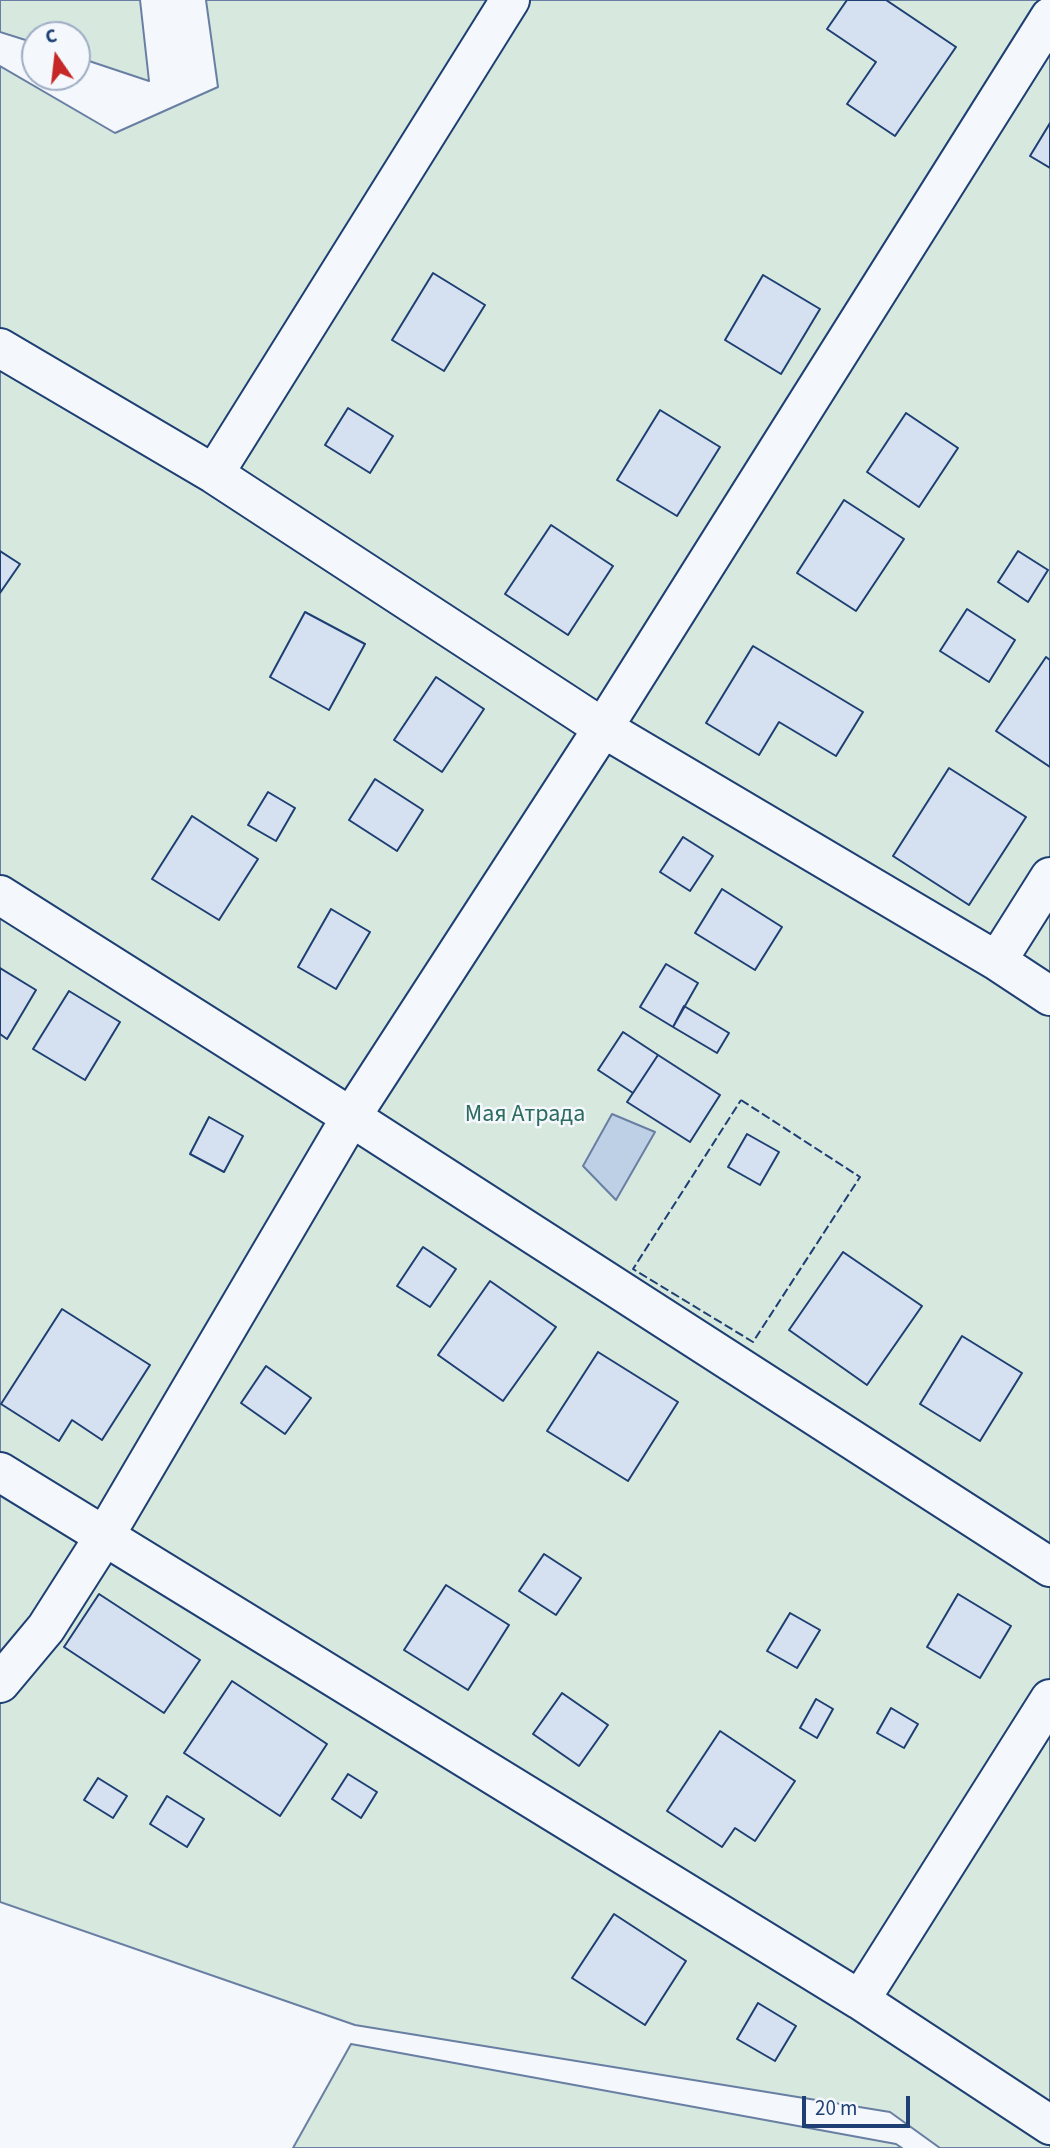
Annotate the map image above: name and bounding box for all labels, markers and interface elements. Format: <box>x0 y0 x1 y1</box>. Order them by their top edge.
north arrow <box>21 21 91 91</box>
text: С <box>43 23 60 52</box>
park label: Мая Атрада <box>465 1102 585 1130</box>
scale bar <box>805 2082 914 2126</box>
text: 20 m <box>815 2093 857 2123</box>

